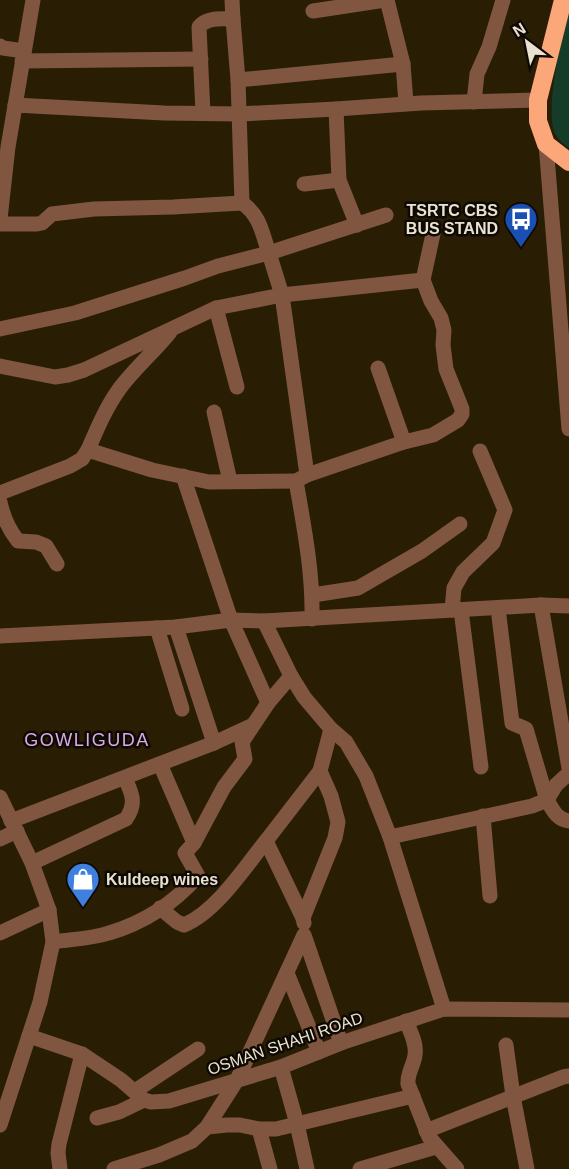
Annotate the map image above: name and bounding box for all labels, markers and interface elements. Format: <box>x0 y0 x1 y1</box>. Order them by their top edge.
north arrow <box>497 12 557 72</box>
text: N <box>510 19 529 40</box>
bus stop icon: TSRTC CBS BUS STAND <box>503 201 539 248</box>
place label: TSRTC CBS BUS STAND <box>406 202 498 237</box>
district label: GOWLIGUDA <box>24 730 150 750</box>
shop icon: Kuldeep wines <box>65 861 101 908</box>
place label: Kuldeep wines <box>106 871 218 888</box>
street label: OSMAN SHAHI ROAD <box>205 1009 365 1078</box>

